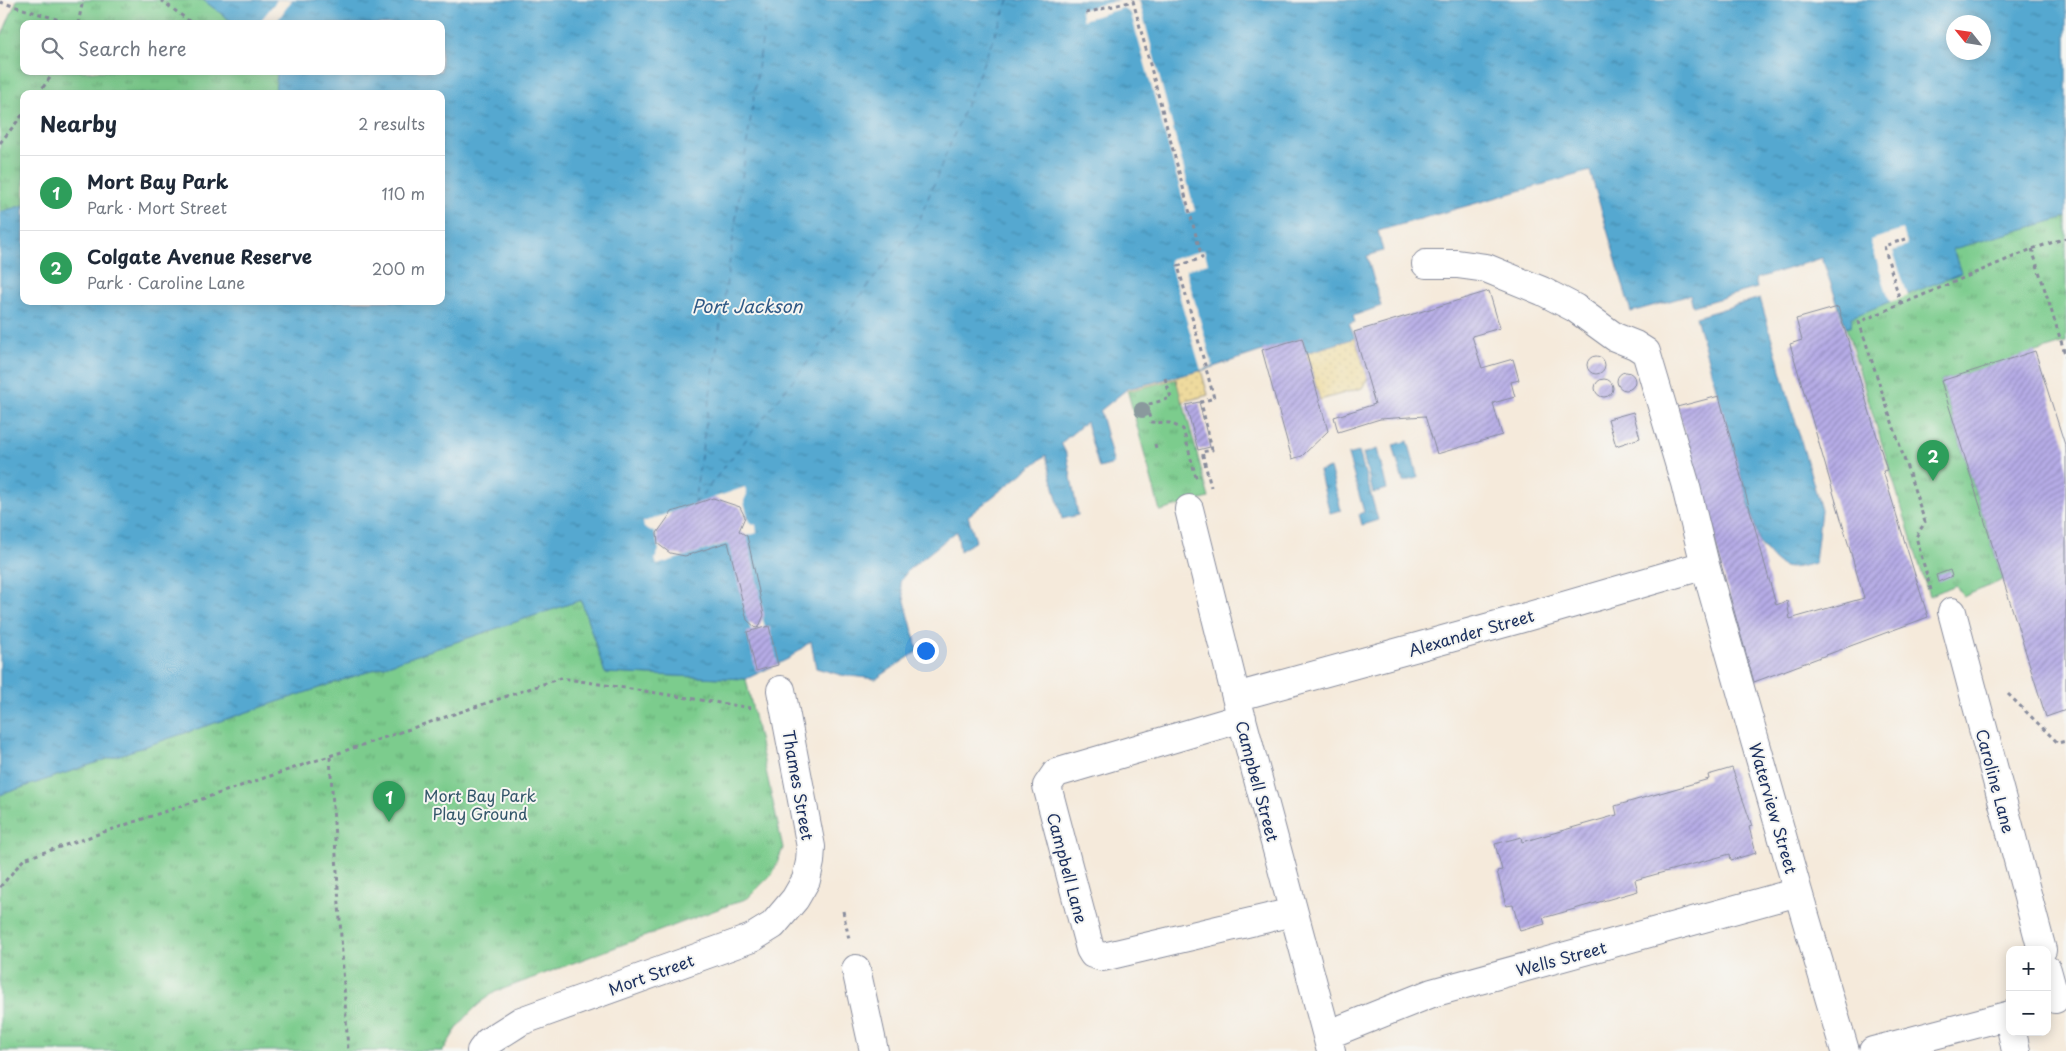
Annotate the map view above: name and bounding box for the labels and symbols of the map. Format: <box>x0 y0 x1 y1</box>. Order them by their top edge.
north arrow <box>1946 15 1991 60</box>
water label: Port Jackson <box>692 292 803 319</box>
pin: 2 <box>1917 440 1949 481</box>
street label: Alexander Street <box>1405 602 1537 661</box>
your location <box>913 638 939 664</box>
street label: Campbell Street <box>1230 718 1286 845</box>
street label: Caroline Lane <box>1971 726 2021 836</box>
street label: Thames Street <box>777 728 821 843</box>
street label: Waterview Street <box>1744 740 1804 877</box>
pin: 1 <box>373 781 405 822</box>
park label: Mort Bay Park Play Ground <box>424 783 537 825</box>
street label: Campbell Lane <box>1042 810 1094 926</box>
street label: Wells Street <box>1513 934 1609 982</box>
street label: Mort Street <box>605 947 698 1001</box>

